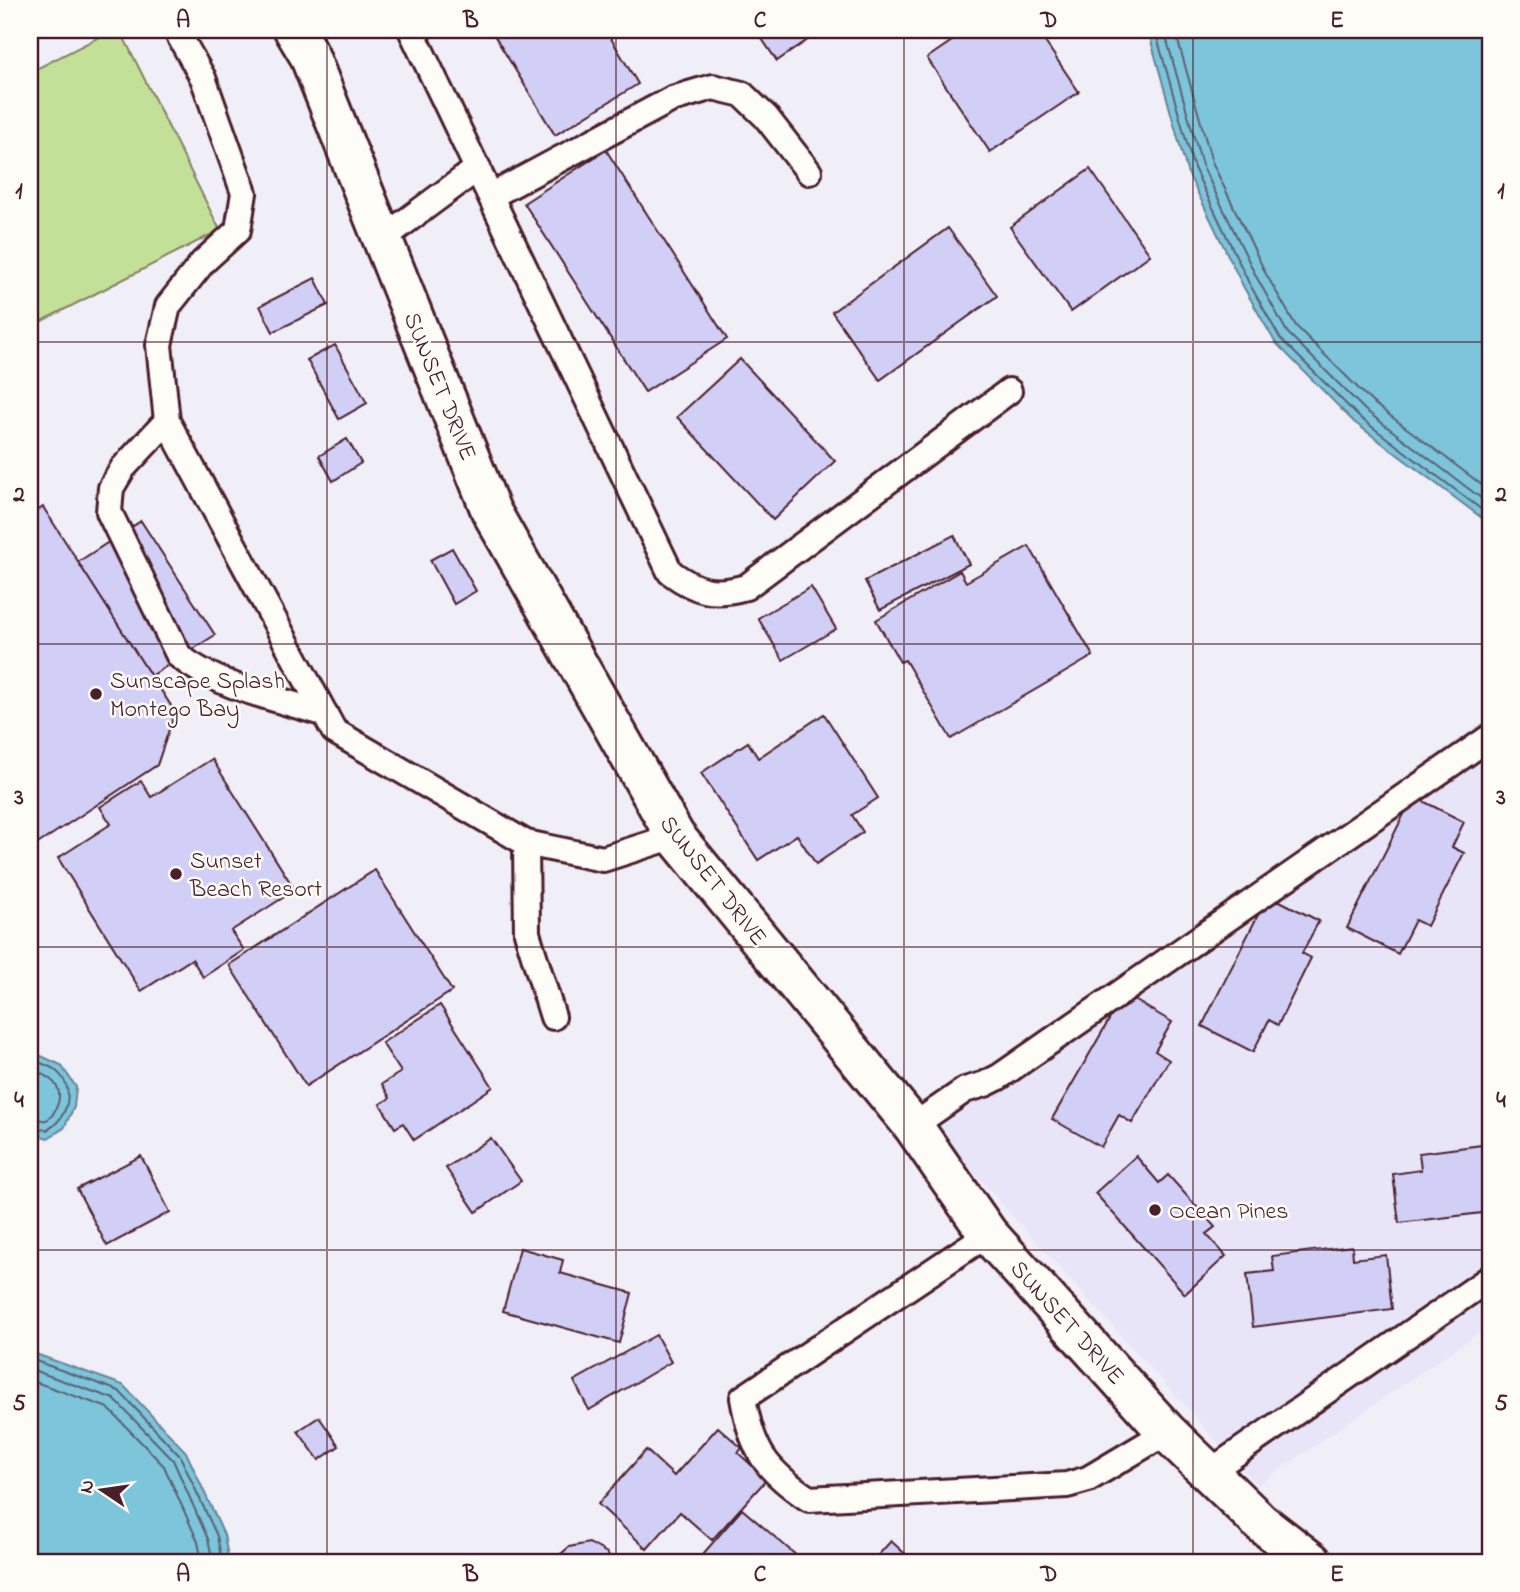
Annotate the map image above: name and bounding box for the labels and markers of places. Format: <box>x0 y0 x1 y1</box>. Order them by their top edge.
place label: Sunscape Splash Montego Bay <box>110 665 285 729</box>
marker: Sunscape Splash Montego Bay <box>88 686 104 702</box>
place label: Sunset Beach Resort <box>189 845 322 908</box>
marker: Sunset Beach Resort <box>168 866 184 882</box>
place label: Ocean Pines <box>1169 1195 1289 1230</box>
marker: Ocean Pines <box>1147 1202 1163 1218</box>

